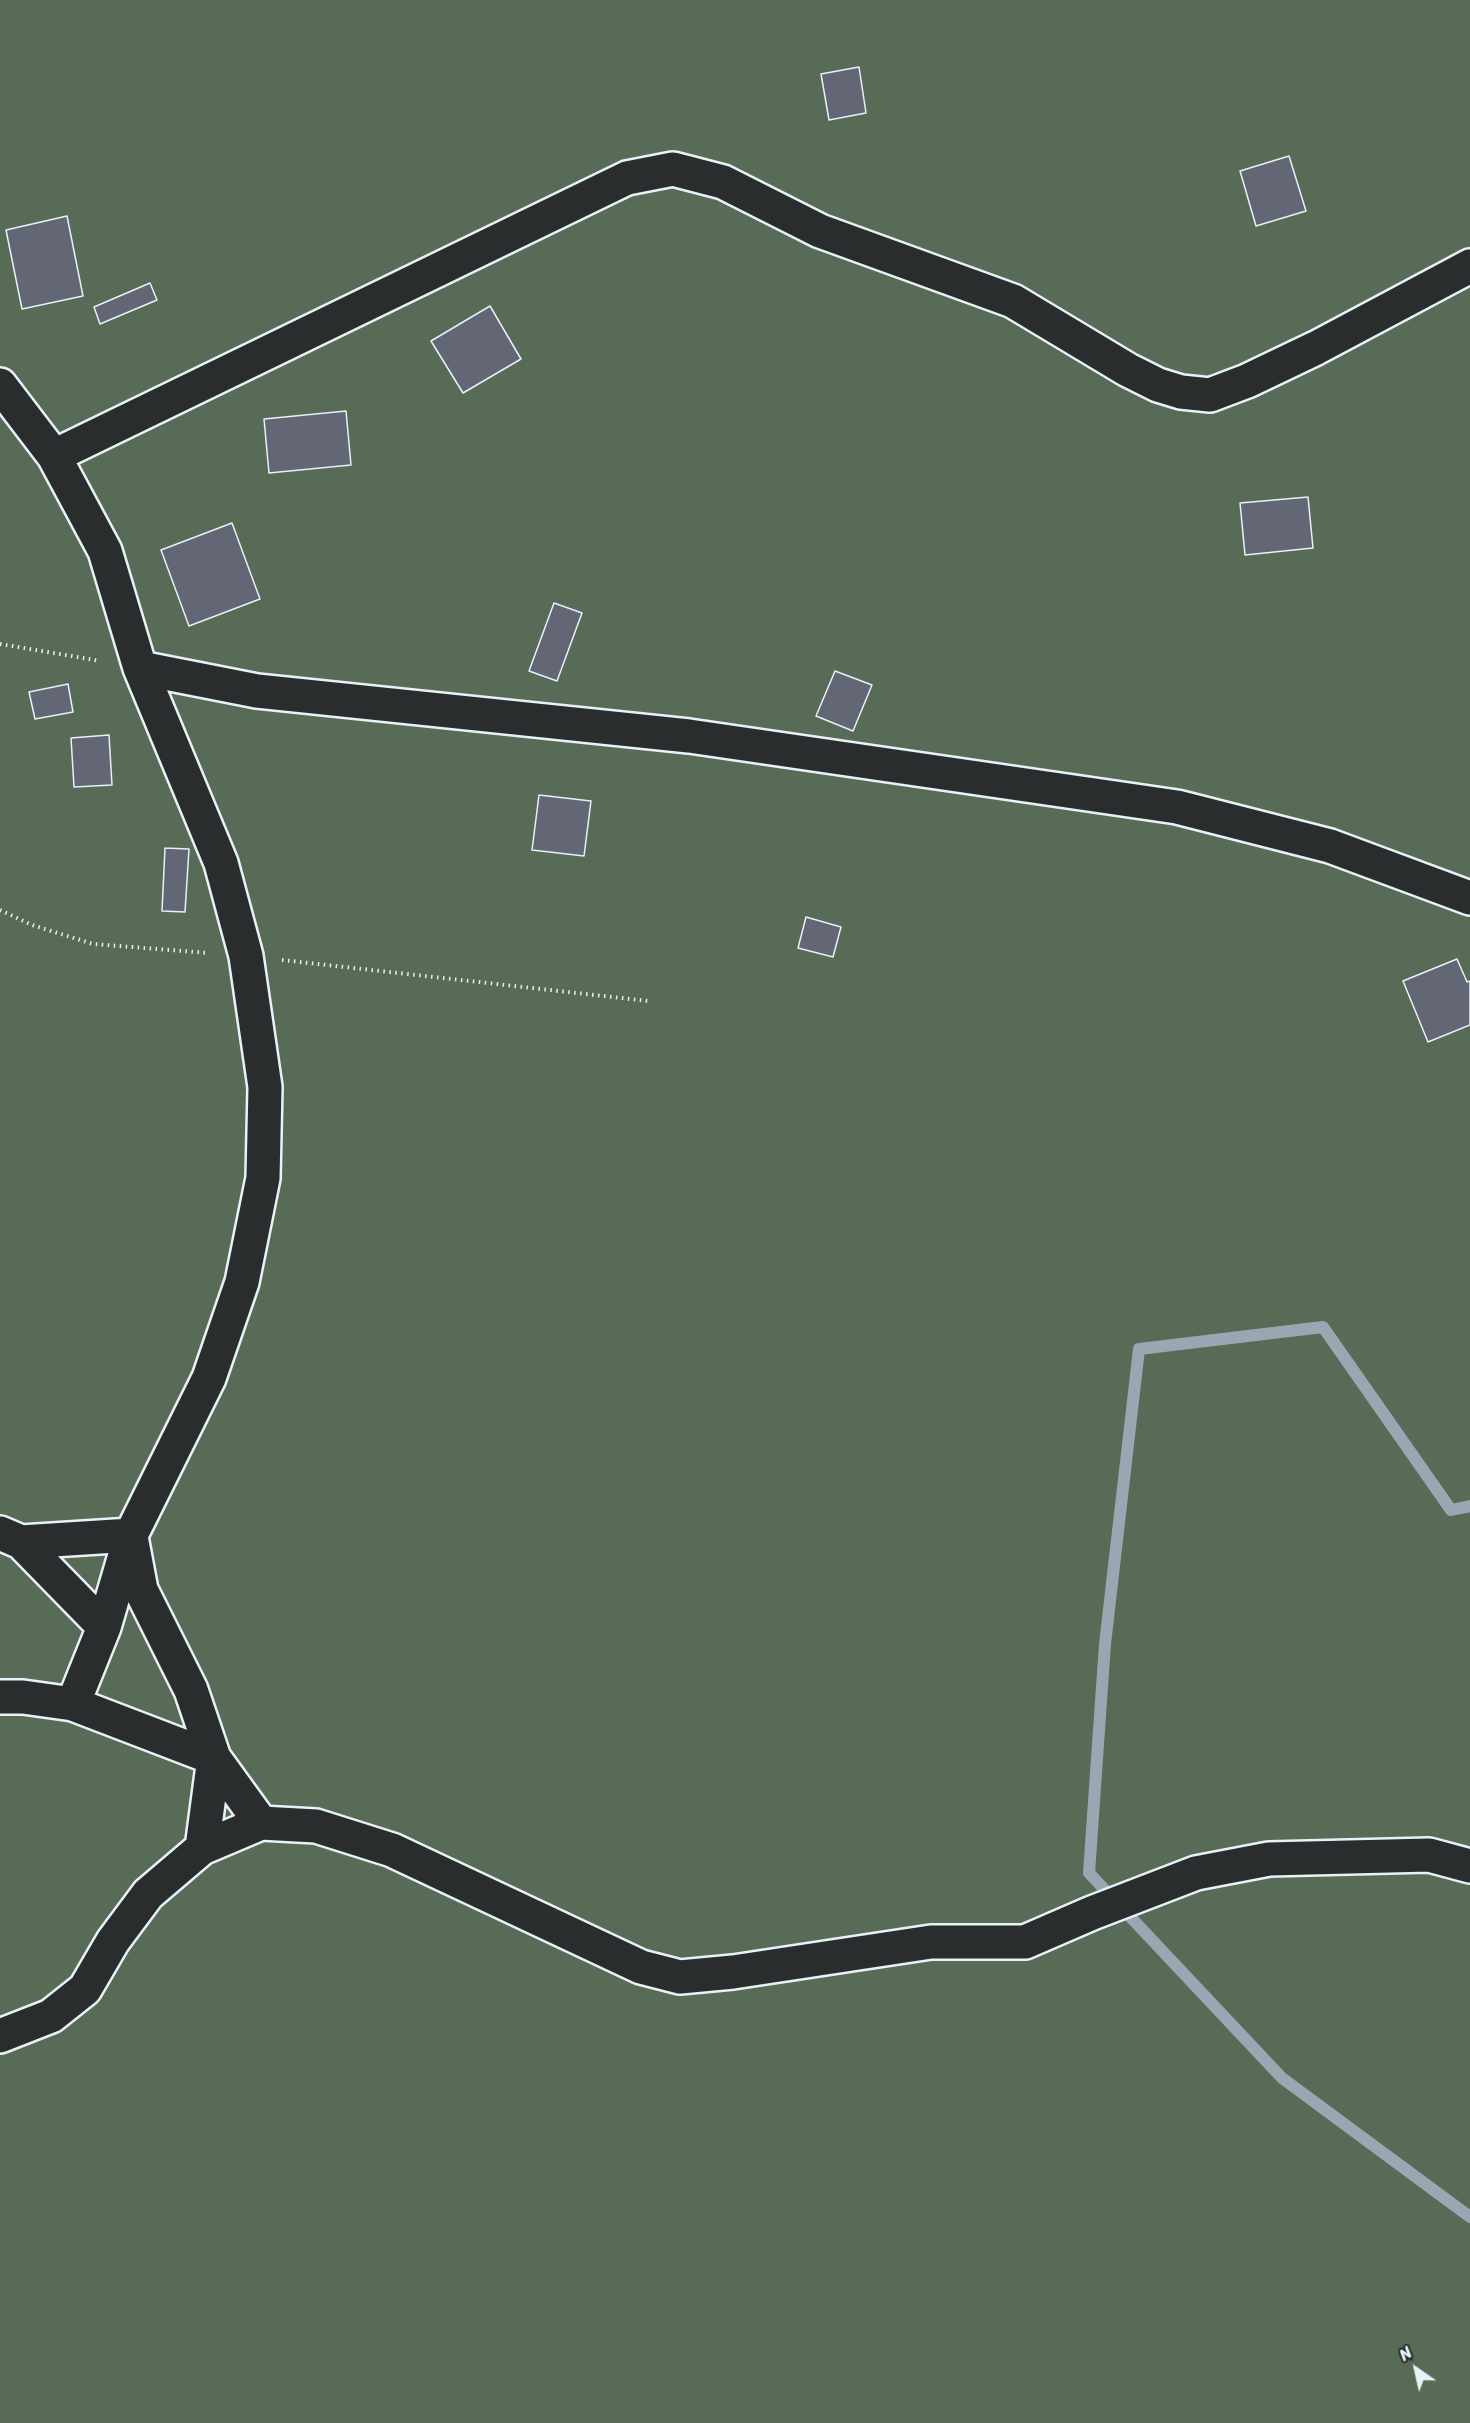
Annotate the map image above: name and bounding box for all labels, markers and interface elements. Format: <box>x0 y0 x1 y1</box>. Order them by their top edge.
north arrow <box>1386 2339 1446 2399</box>
text: N <box>1393 2339 1418 2369</box>

